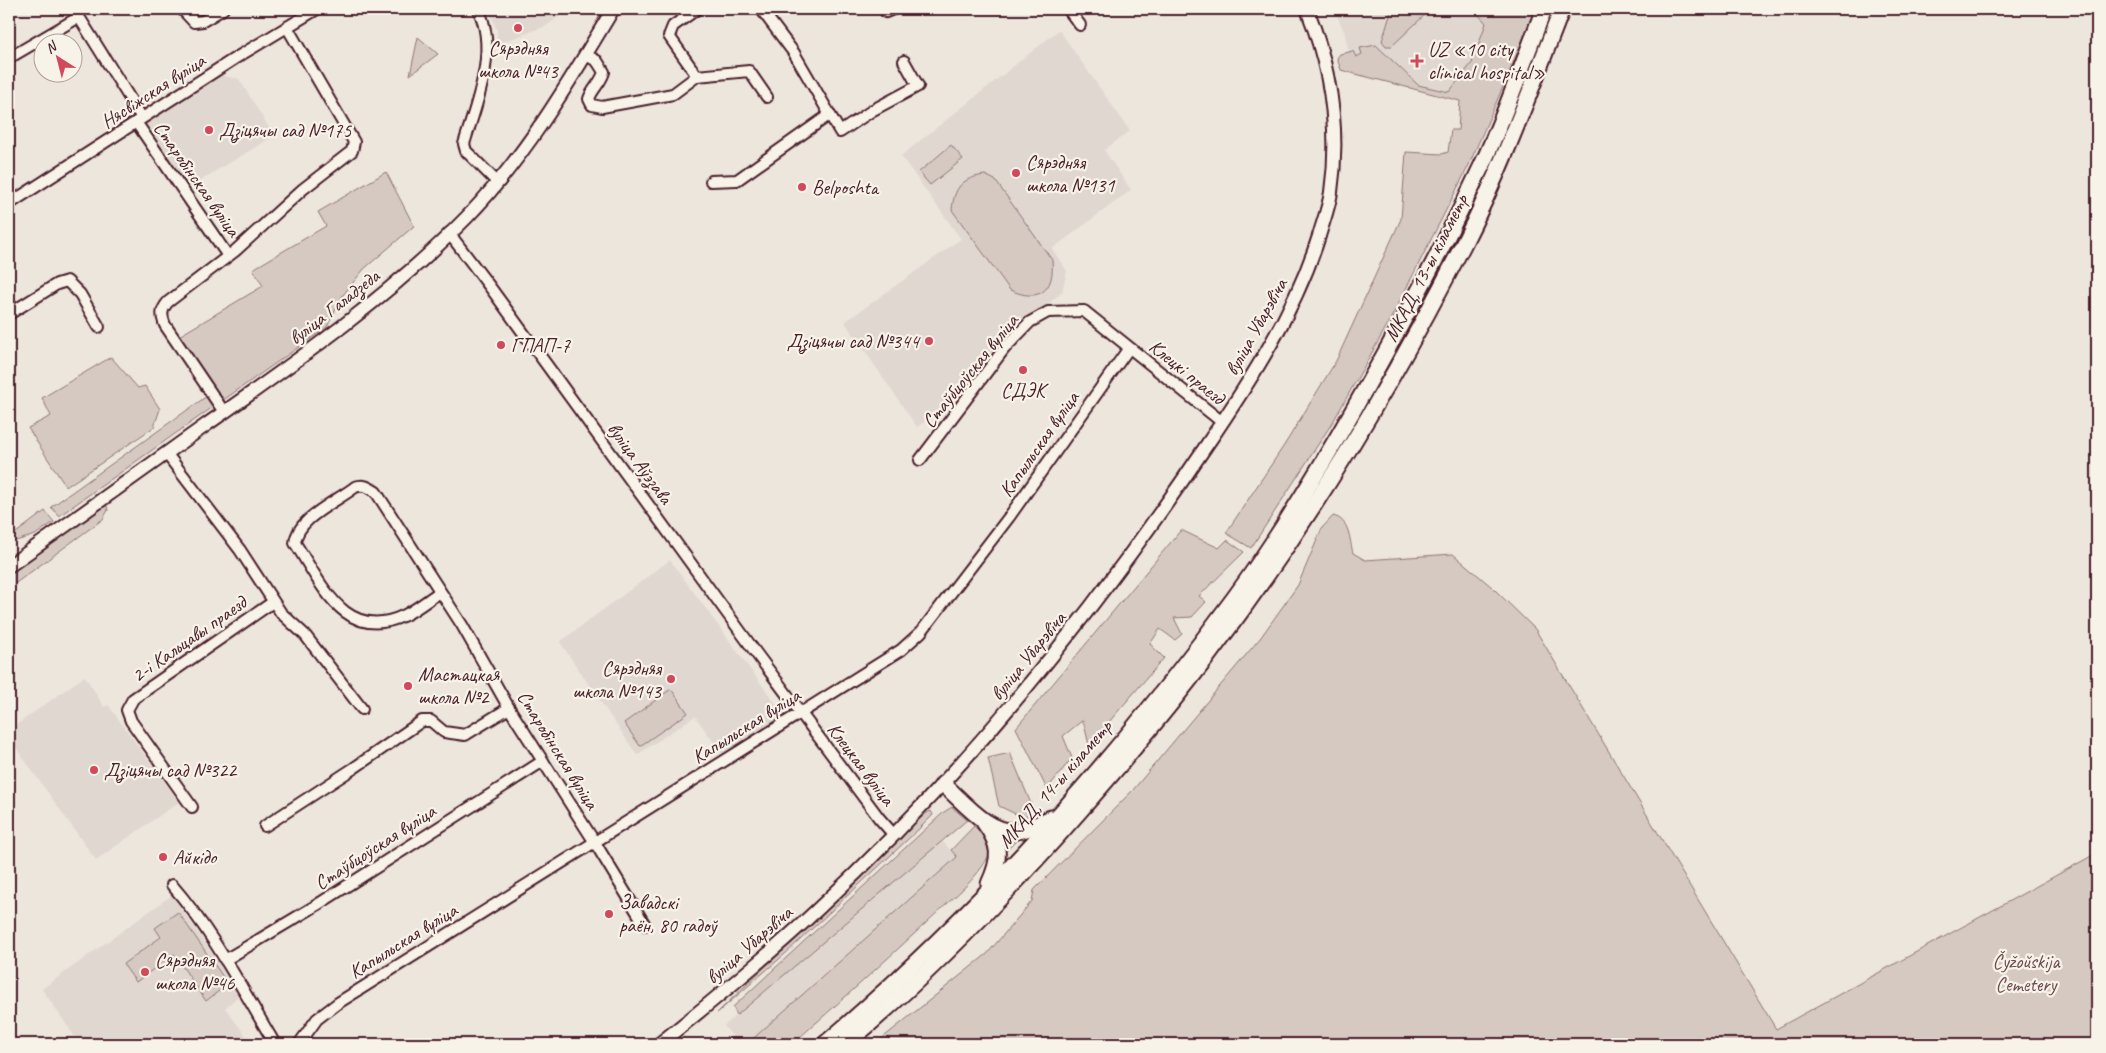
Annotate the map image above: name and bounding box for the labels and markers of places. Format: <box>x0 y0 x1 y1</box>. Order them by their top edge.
marker: Сярэдняя школа №43 <box>512 22 524 34</box>
place label: Сярэдняя школа №43 <box>478 36 560 84</box>
place label: UZ «10 city clinical hospital» <box>1428 37 1545 85</box>
marker: UZ «10 city clinical hospital» <box>1410 54 1424 68</box>
place label: Дзіцячы сад №175 <box>219 118 352 144</box>
marker: Дзіцячы сад №175 <box>203 124 215 136</box>
place label: Сярэдняя школа №131 <box>1026 150 1116 198</box>
marker: Сярэдняя школа №131 <box>1010 167 1022 179</box>
place label: Belposhta <box>812 175 880 200</box>
marker: Belposhta <box>796 181 808 193</box>
place label: Дзіцячы сад №344 <box>787 329 921 355</box>
place label: ГПАП-7 <box>511 333 571 358</box>
marker: Дзіцячы сад №344 <box>923 335 935 347</box>
marker: ГПАП-7 <box>495 339 507 351</box>
marker: СДЭК <box>1017 364 1029 376</box>
place label: СДЭК <box>1001 378 1049 403</box>
place label: Сярэдняя школа №143 <box>572 656 663 704</box>
place label: Мастацкая школа №2 <box>418 662 500 710</box>
marker: Сярэдняя школа №143 <box>665 673 677 685</box>
marker: Мастацкая школа №2 <box>402 680 414 692</box>
place label: Дзіцячы сад №322 <box>104 758 238 784</box>
marker: Дзіцячы сад №322 <box>88 764 100 776</box>
place label: Айкідо <box>173 845 217 870</box>
marker: Айкідо <box>157 851 169 863</box>
place label: Завадскі раён, 80 гадоў <box>619 890 718 938</box>
marker: Завадскі раён, 80 гадоў <box>603 908 615 920</box>
place label: Сярэдняя школа №46 <box>155 948 236 996</box>
marker: Сярэдняя школа №46 <box>139 966 151 978</box>

